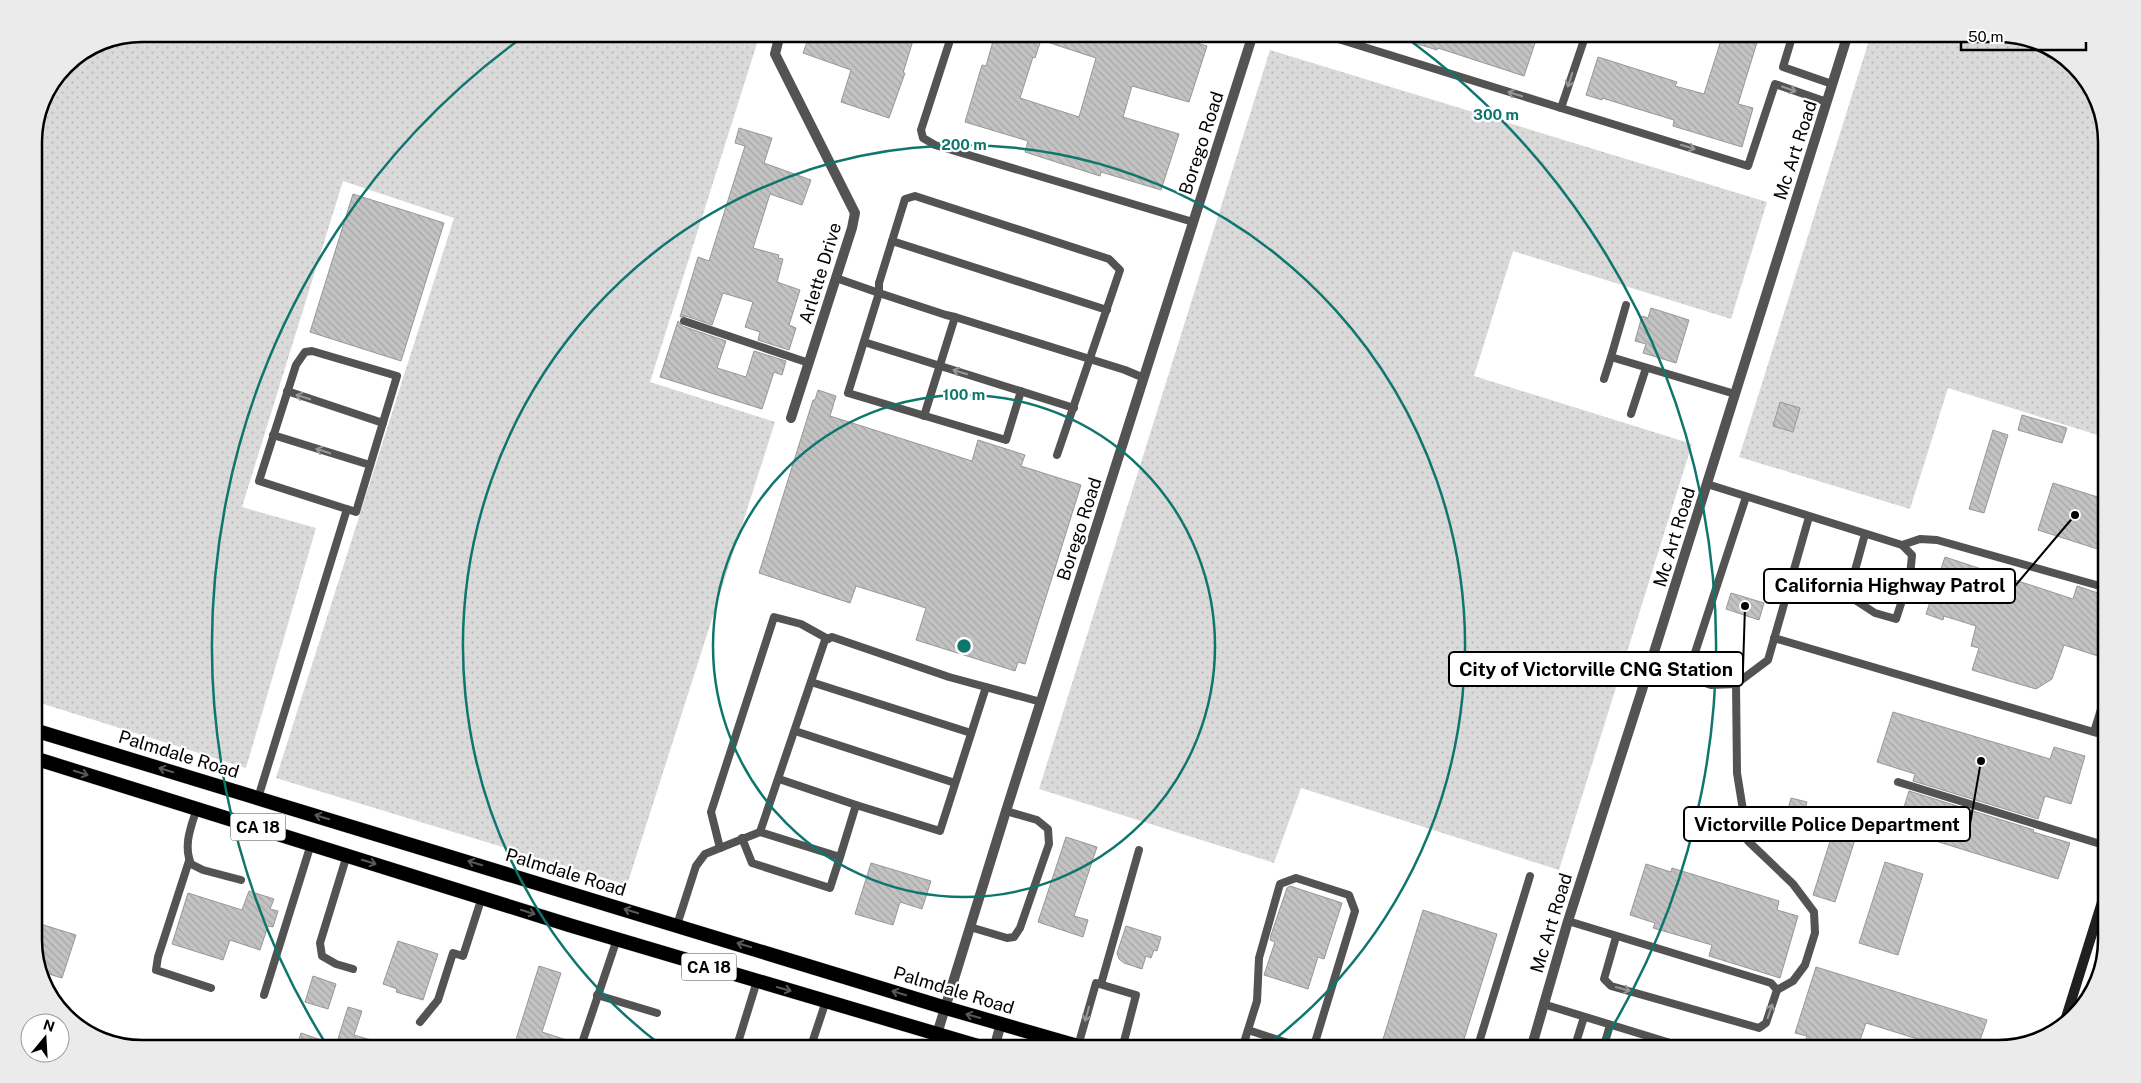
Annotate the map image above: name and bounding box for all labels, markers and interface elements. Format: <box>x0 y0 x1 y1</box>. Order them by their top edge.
scale bar <box>1961 20 2086 52</box>
text: 50 m <box>1968 28 2003 45</box>
one-way arrow <box>1565 72 1575 88</box>
one-way arrow <box>1781 85 1796 94</box>
one-way arrow <box>1507 88 1523 98</box>
street label: Borego Road <box>1174 89 1228 197</box>
street label: Mc Art Road <box>1769 98 1821 202</box>
text: 300 m <box>1473 106 1519 123</box>
text: 200 m <box>941 136 987 153</box>
one-way arrow <box>1680 143 1696 153</box>
street label: Arlette Drive <box>795 220 845 326</box>
one-way arrow <box>952 367 968 377</box>
text: 100 m <box>943 386 985 403</box>
one-way arrow <box>295 391 311 401</box>
one-way arrow <box>316 445 332 455</box>
street label: Borego Road <box>1052 475 1106 583</box>
street label: Mc Art Road <box>1649 484 1699 590</box>
callout: California Highway Patrol <box>1764 569 2015 603</box>
text: California Highway Patrol <box>1775 574 2005 596</box>
centre of rings <box>955 637 973 655</box>
callout: City of Victorville CNG Station <box>1449 652 1743 686</box>
text: City of Victorville CNG Station <box>1459 658 1733 680</box>
street label: Palmdale Road <box>116 726 242 782</box>
one-way arrow <box>159 764 175 774</box>
one-way arrow <box>72 768 88 778</box>
callout: Victorville Police Department <box>1684 807 1970 841</box>
one-way arrow <box>314 811 330 821</box>
text: Victorville Police Department <box>1694 813 1960 835</box>
road number: CA 18 <box>230 814 286 840</box>
street label: Palmdale Road <box>503 844 629 900</box>
one-way arrow <box>361 858 377 868</box>
one-way arrow <box>468 858 484 868</box>
street label: Mc Art Road <box>1526 870 1576 976</box>
one-way arrow <box>623 905 639 915</box>
one-way arrow <box>520 908 536 917</box>
one-way arrow <box>736 940 752 950</box>
road number: CA 18 <box>682 954 736 980</box>
street label: Palmdale Road <box>891 962 1017 1018</box>
one-way arrow <box>776 984 792 994</box>
one-way arrow <box>1615 985 1631 995</box>
one-way arrow <box>891 988 907 998</box>
one-way arrow <box>1766 1003 1775 1019</box>
one-way arrow <box>1081 1006 1091 1022</box>
one-way arrow <box>966 1010 982 1020</box>
north arrow <box>20 1013 70 1063</box>
text: N <box>41 1016 57 1035</box>

